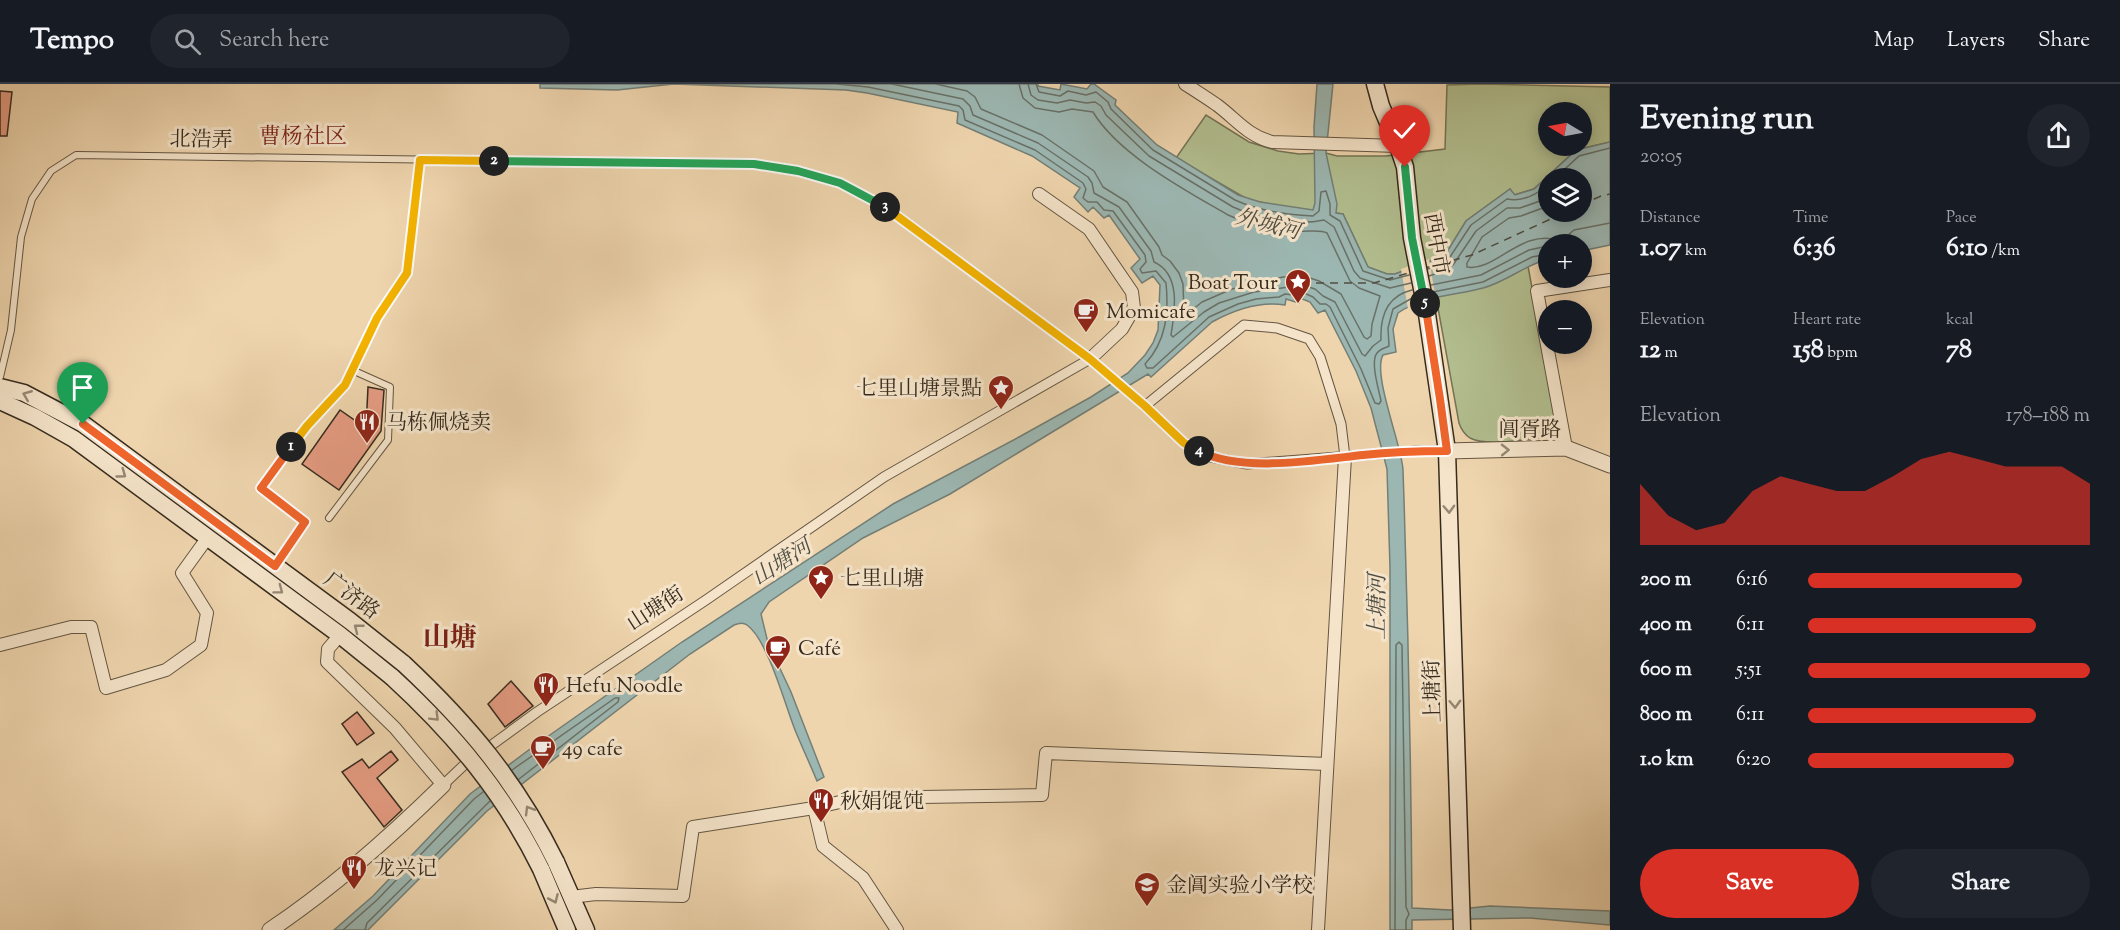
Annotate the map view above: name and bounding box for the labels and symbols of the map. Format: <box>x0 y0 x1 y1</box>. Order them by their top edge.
north arrow <box>1538 102 1592 156</box>
pin <box>1379 105 1430 167</box>
district label: 曹杨社区 <box>259 122 347 154</box>
street label: 北浩弄 <box>169 125 233 157</box>
pin: 2 <box>479 146 509 176</box>
pin: 3 <box>870 192 900 222</box>
water label: 外城河 <box>1231 202 1307 250</box>
street label: 西中市 <box>1415 211 1455 278</box>
place icon: Boat Tour <box>1283 267 1313 305</box>
place label: Boat Tour <box>1188 269 1278 299</box>
pin: 5 <box>1410 288 1440 318</box>
cafe icon: Momicafe <box>1071 296 1101 334</box>
place label: Momicafe <box>1106 298 1195 328</box>
pin <box>57 362 108 424</box>
place icon: 七里山塘景點 <box>986 373 1016 411</box>
place label: 七里山塘景點 <box>856 375 982 405</box>
one-way arrow <box>22 390 33 402</box>
restaurant icon: 马栋佩烧卖 <box>352 407 382 445</box>
place label: 马栋佩烧卖 <box>386 409 491 439</box>
street label: 阊胥路 <box>1499 416 1562 446</box>
pin: 1 <box>276 432 306 462</box>
pin: 4 <box>1184 436 1214 466</box>
one-way arrow <box>1501 443 1510 456</box>
one-way arrow <box>116 466 127 477</box>
one-way arrow <box>1442 505 1455 514</box>
water label: 山塘河 <box>746 530 822 595</box>
place icon: 七里山塘 <box>806 563 836 601</box>
place label: 七里山塘 <box>840 565 924 595</box>
street label: 广济路 <box>317 566 385 628</box>
water label: 上塘河 <box>1363 570 1395 640</box>
street label: 山塘街 <box>622 580 691 639</box>
one-way arrow <box>272 582 283 593</box>
district label: 山塘 <box>423 620 477 659</box>
one-way arrow <box>354 624 365 635</box>
cafe icon: Café <box>763 633 793 671</box>
place label: Café <box>798 635 841 665</box>
street label: 上塘街 <box>1418 659 1450 723</box>
restaurant icon: Hefu Noodle <box>531 670 561 708</box>
place label: Hefu Noodle <box>566 672 683 702</box>
one-way arrow <box>1449 700 1461 709</box>
one-way arrow <box>428 711 439 721</box>
cafe icon: 49 cafe <box>528 733 558 771</box>
place label: 49 cafe <box>562 735 623 765</box>
restaurant icon: 秋娟馄饨 <box>806 786 836 824</box>
place label: 秋娟馄饨 <box>840 788 924 818</box>
one-way arrow <box>524 806 536 816</box>
restaurant icon: 龙兴记 <box>339 853 369 891</box>
place label: 龙兴记 <box>374 855 437 885</box>
school or university icon: 金阊实验小学校 <box>1132 870 1162 908</box>
place label: 金阊实验小学校 <box>1166 872 1313 902</box>
one-way arrow <box>547 893 559 904</box>

